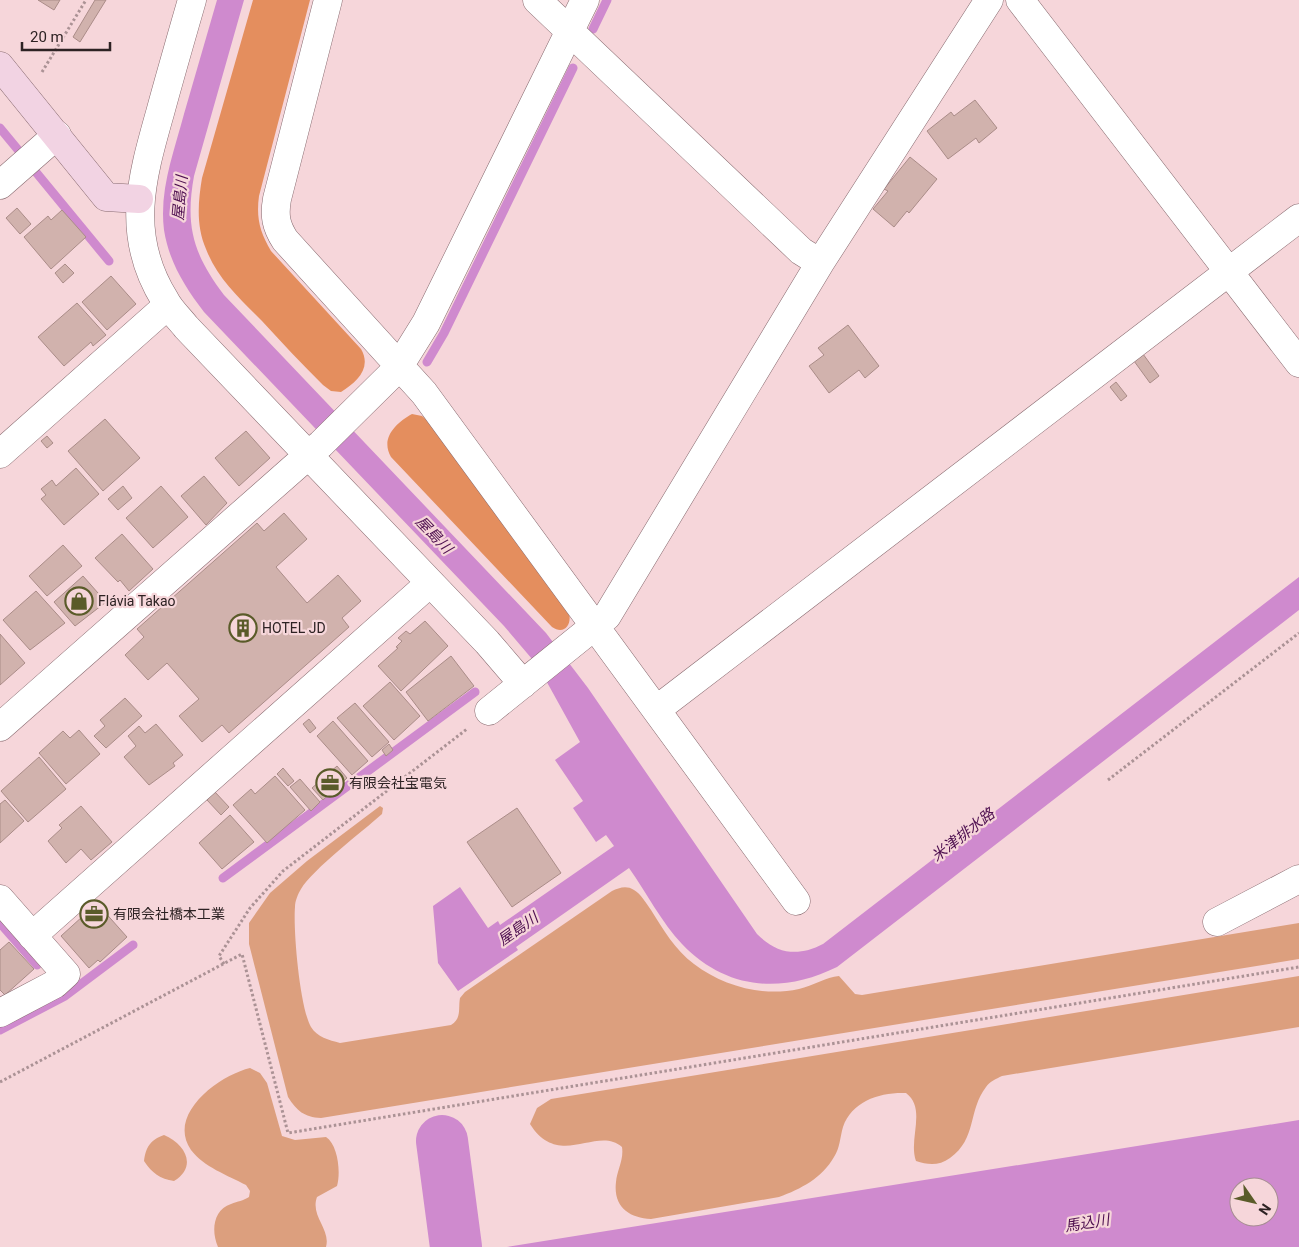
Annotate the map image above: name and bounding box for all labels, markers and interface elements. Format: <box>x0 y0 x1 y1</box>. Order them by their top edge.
scale bar <box>22 20 110 52</box>
text: 20 m <box>30 28 64 46</box>
water label: 屋島川 <box>169 173 191 221</box>
water label: 屋島川 <box>412 513 457 559</box>
shop icon: Flávia Takao <box>64 586 94 616</box>
place label: Flávia Takao <box>98 593 176 609</box>
building icon: HOTEL JD <box>228 613 258 643</box>
place label: HOTEL JD <box>262 620 326 636</box>
office icon: 有限会社宝電気 <box>315 768 345 798</box>
place label: 有限会社宝電気 <box>349 775 447 791</box>
water label: 米津排水路 <box>928 804 1000 865</box>
office icon: 有限会社橋本工業 <box>79 899 109 929</box>
place label: 有限会社橋本工業 <box>113 906 225 922</box>
water label: 屋島川 <box>494 908 543 949</box>
north arrow <box>1229 1177 1279 1227</box>
text: N <box>1255 1201 1274 1218</box>
water label: 馬込川 <box>1063 1210 1113 1235</box>

